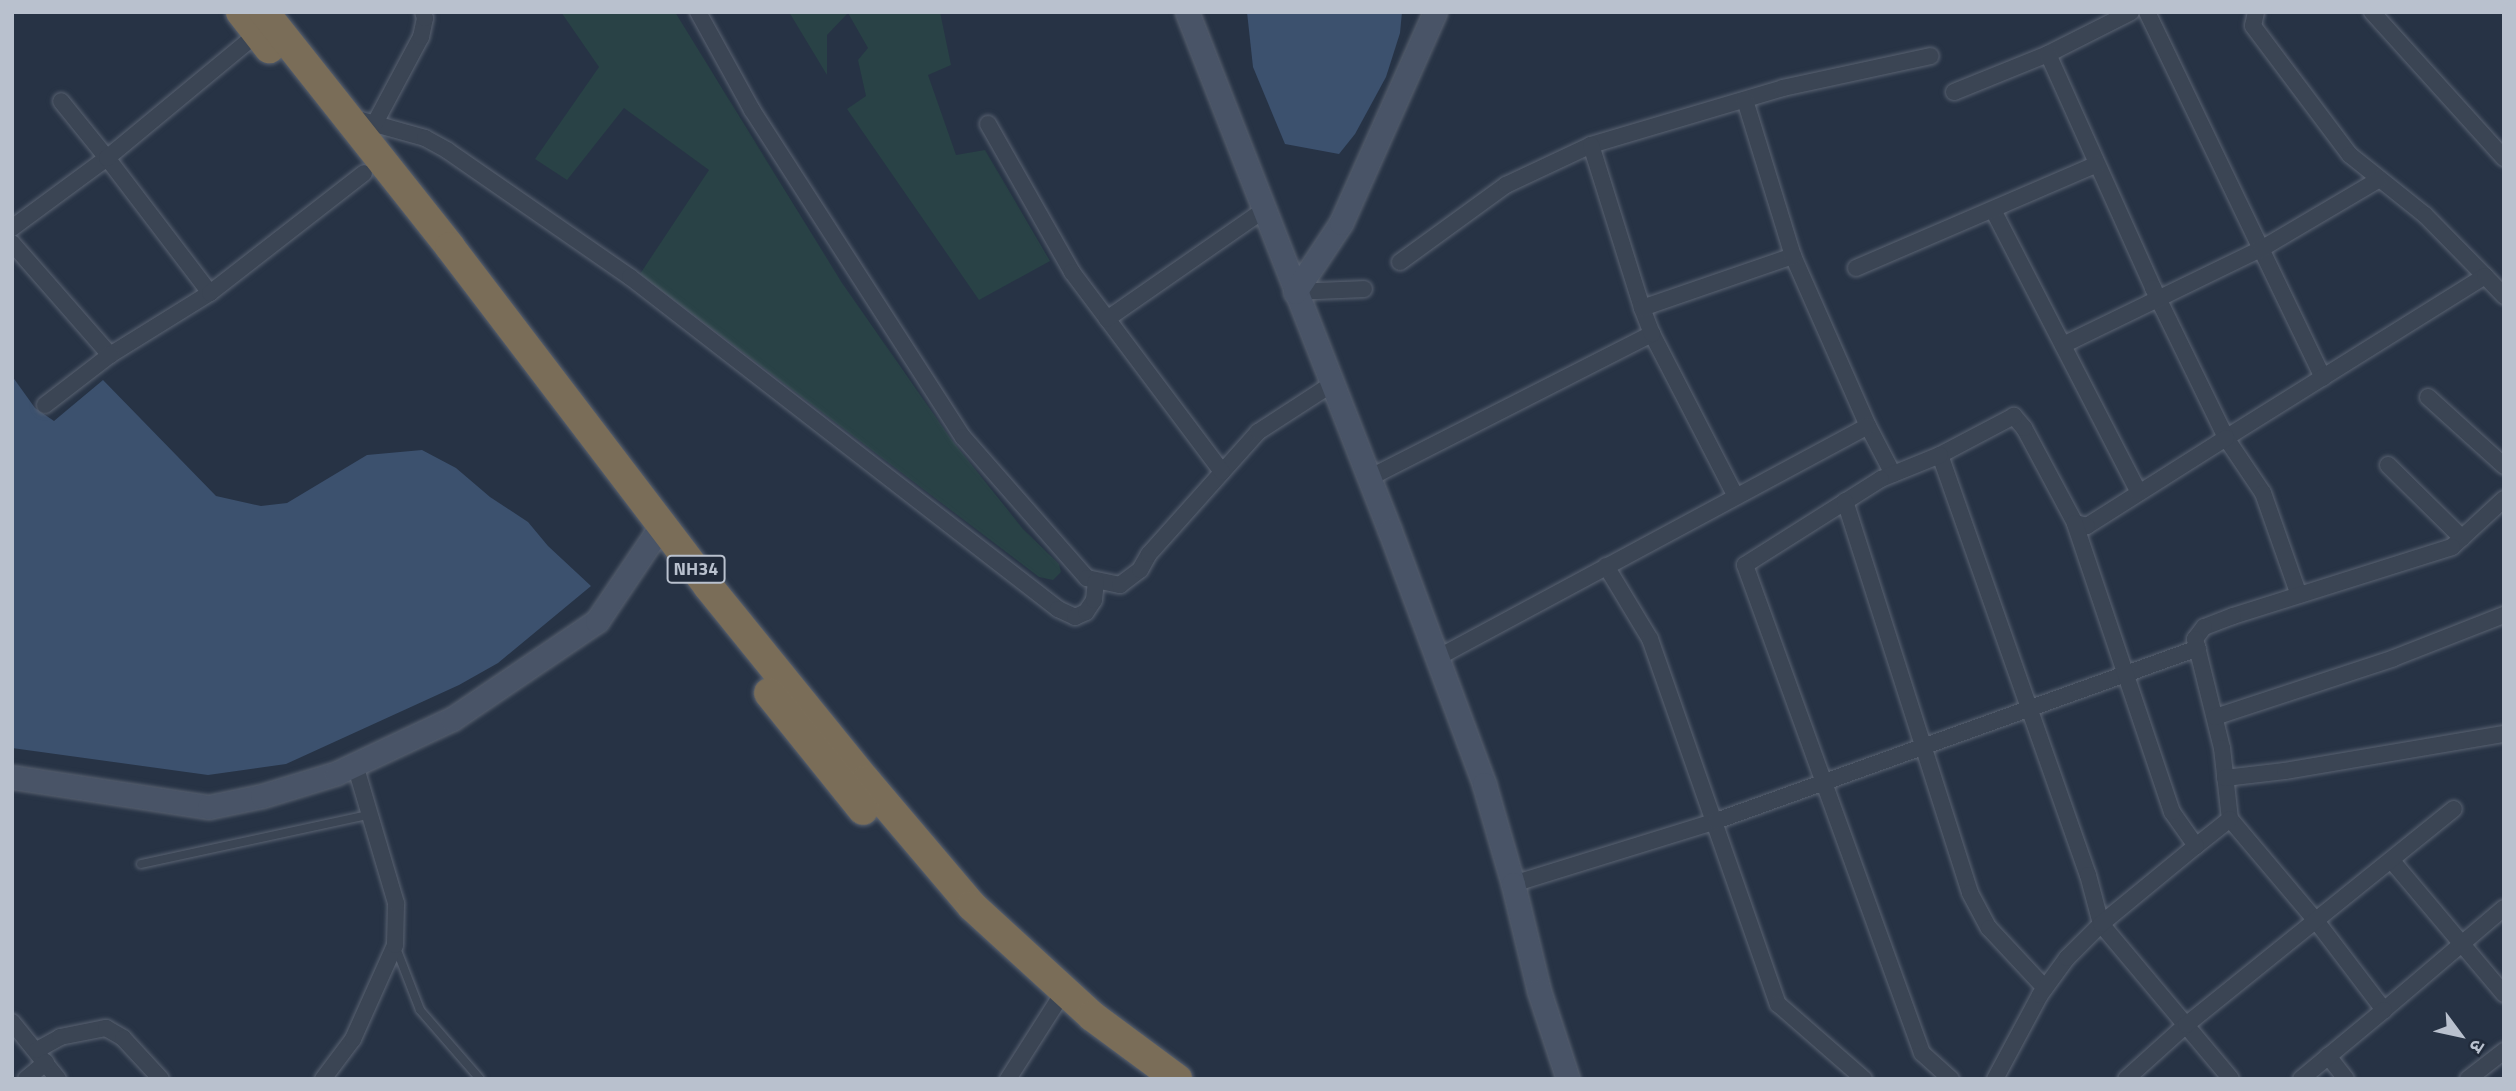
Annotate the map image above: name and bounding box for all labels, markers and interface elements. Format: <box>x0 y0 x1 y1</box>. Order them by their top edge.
road number: NH34 <box>666 554 726 584</box>
north arrow <box>2425 1000 2495 1070</box>
text: उ <box>2463 1034 2493 1059</box>

